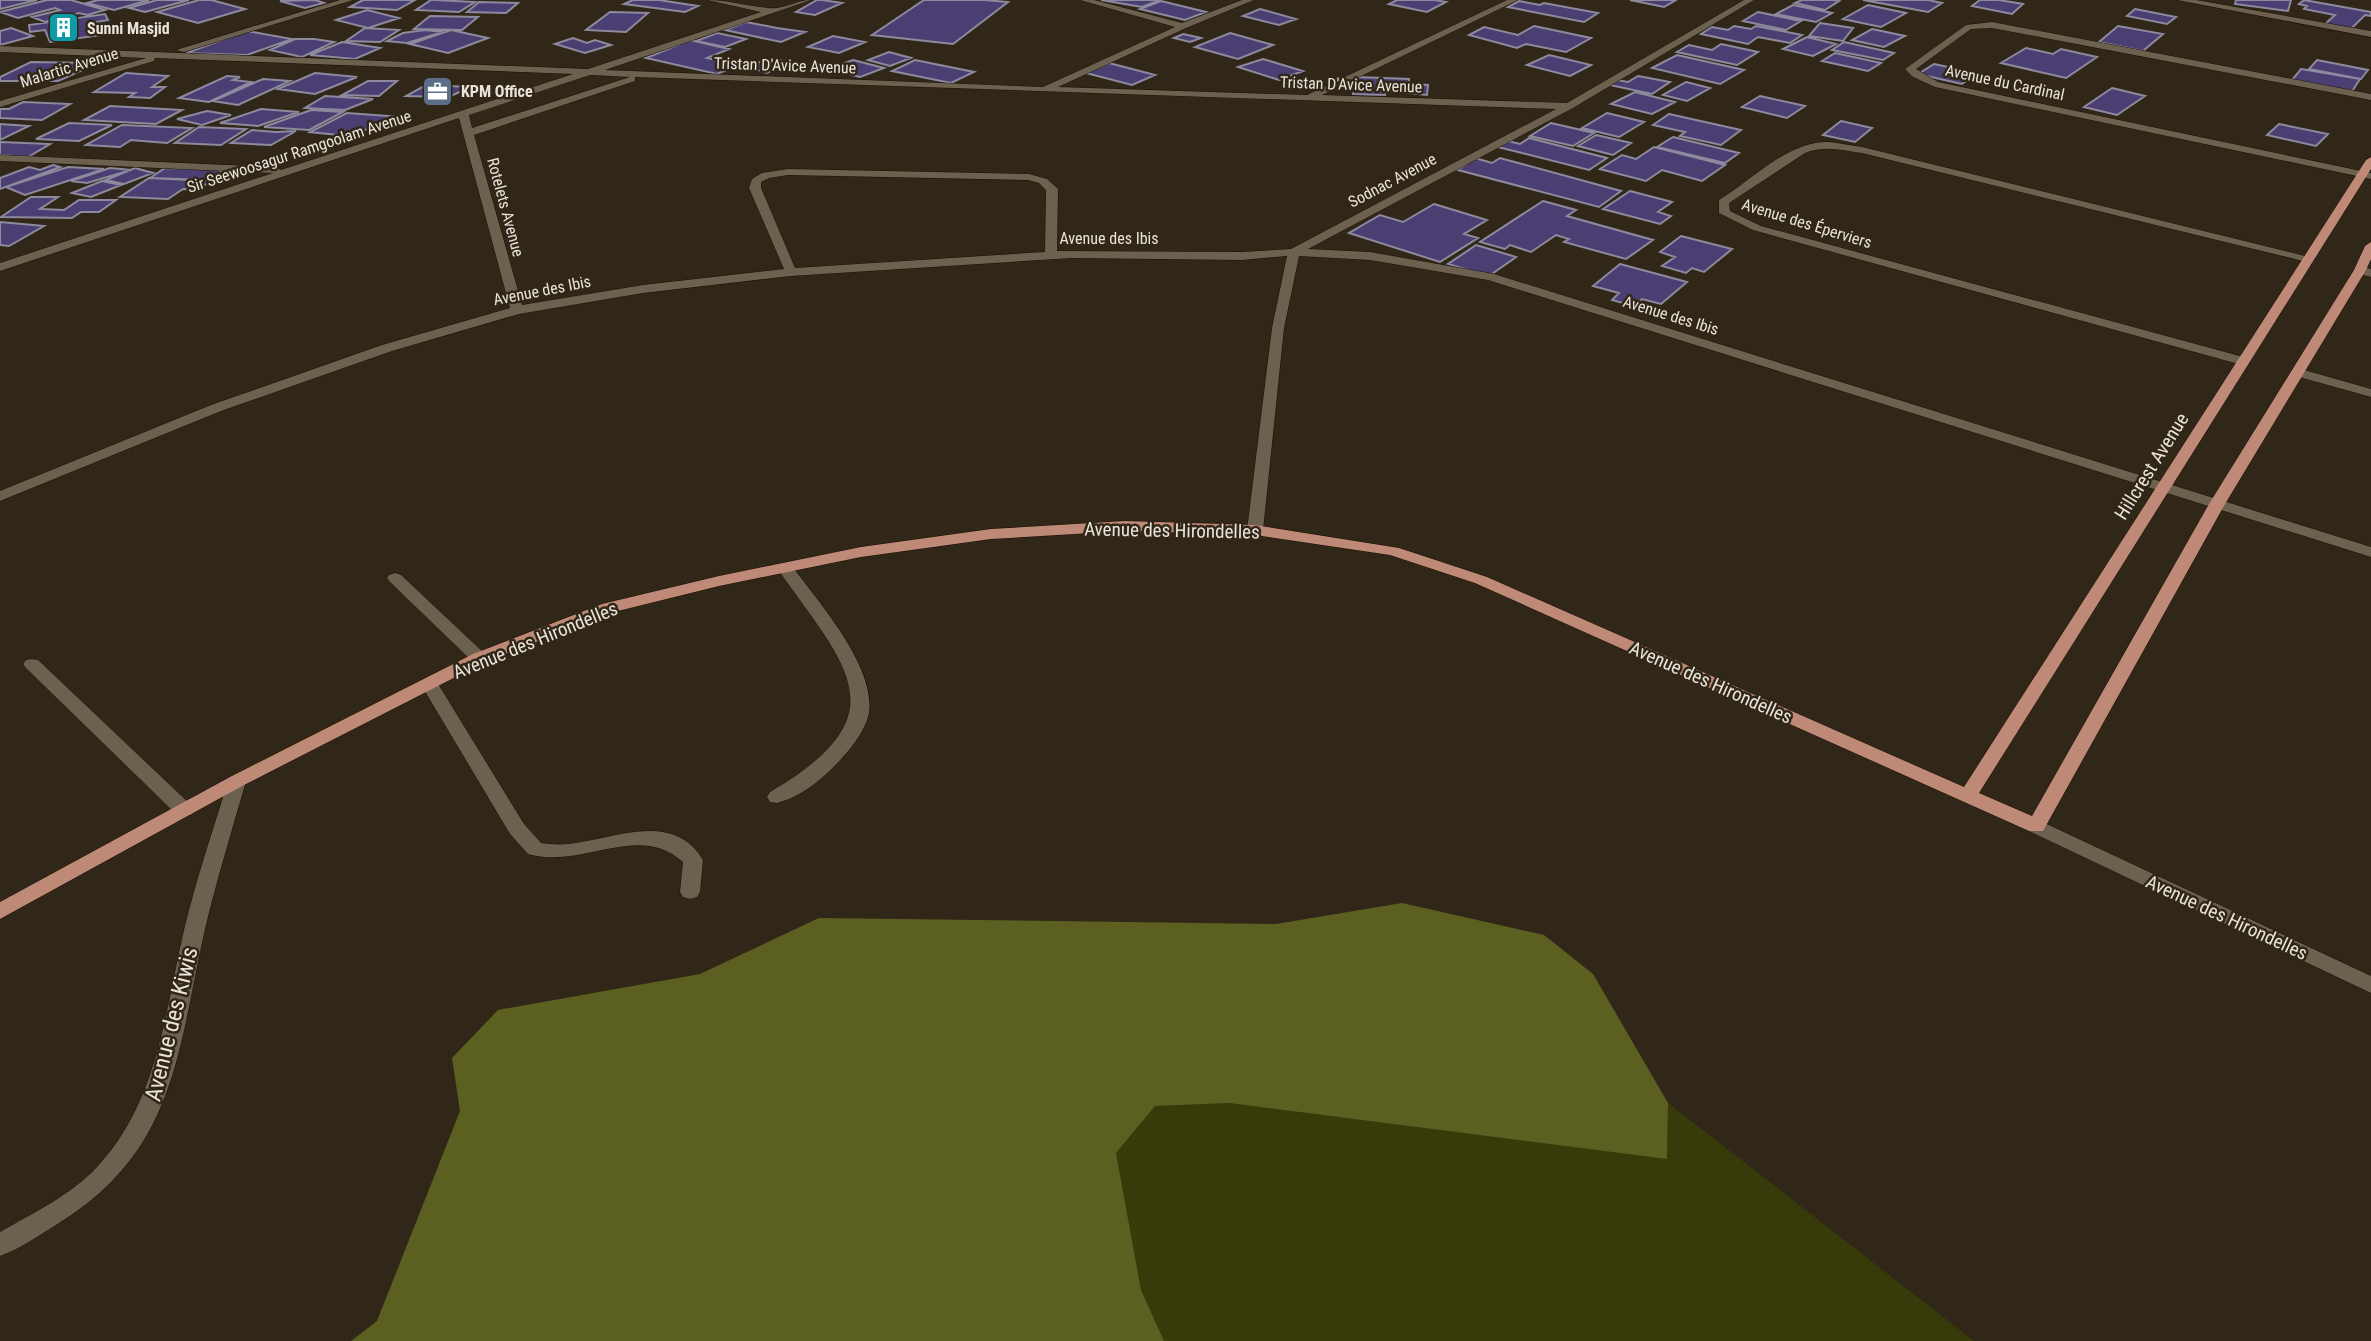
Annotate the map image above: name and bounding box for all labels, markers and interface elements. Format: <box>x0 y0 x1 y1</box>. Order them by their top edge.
building icon: Sunni Masjid <box>47 11 81 45</box>
place label: Sunni Masjid <box>87 19 170 38</box>
street label: Malartic Avenue <box>18 43 121 91</box>
street label: Tristan D'Avice Avenue <box>714 54 856 77</box>
street label: Avenue du Cardinal <box>1944 61 2066 104</box>
street label: Tristan D'Avice Avenue <box>1280 73 1422 96</box>
office icon: KPM Office <box>421 74 455 108</box>
place label: KPM Office <box>461 82 533 101</box>
street label: Sir Seewoosagur Ramgoolam Avenue <box>185 106 414 197</box>
street label: Sodnac Avenue <box>1345 149 1439 212</box>
street label: Rotelets Avenue <box>483 156 528 259</box>
street label: Avenue des Éperviers <box>1740 195 1874 252</box>
street label: Avenue des Ibis <box>1060 229 1159 248</box>
street label: Avenue des Ibis <box>492 272 592 309</box>
street label: Avenue des Ibis <box>1621 292 1721 339</box>
street label: Hillcrest Avenue <box>2109 409 2193 524</box>
street label: Avenue des Hirondelles <box>1084 517 1260 544</box>
street label: Avenue des Hirondelles <box>450 597 621 684</box>
street label: Avenue des Hirondelles <box>1626 636 1796 729</box>
street label: Avenue des Hirondelles <box>2142 870 2311 965</box>
street label: Avenue des Kiwis <box>139 944 204 1104</box>

